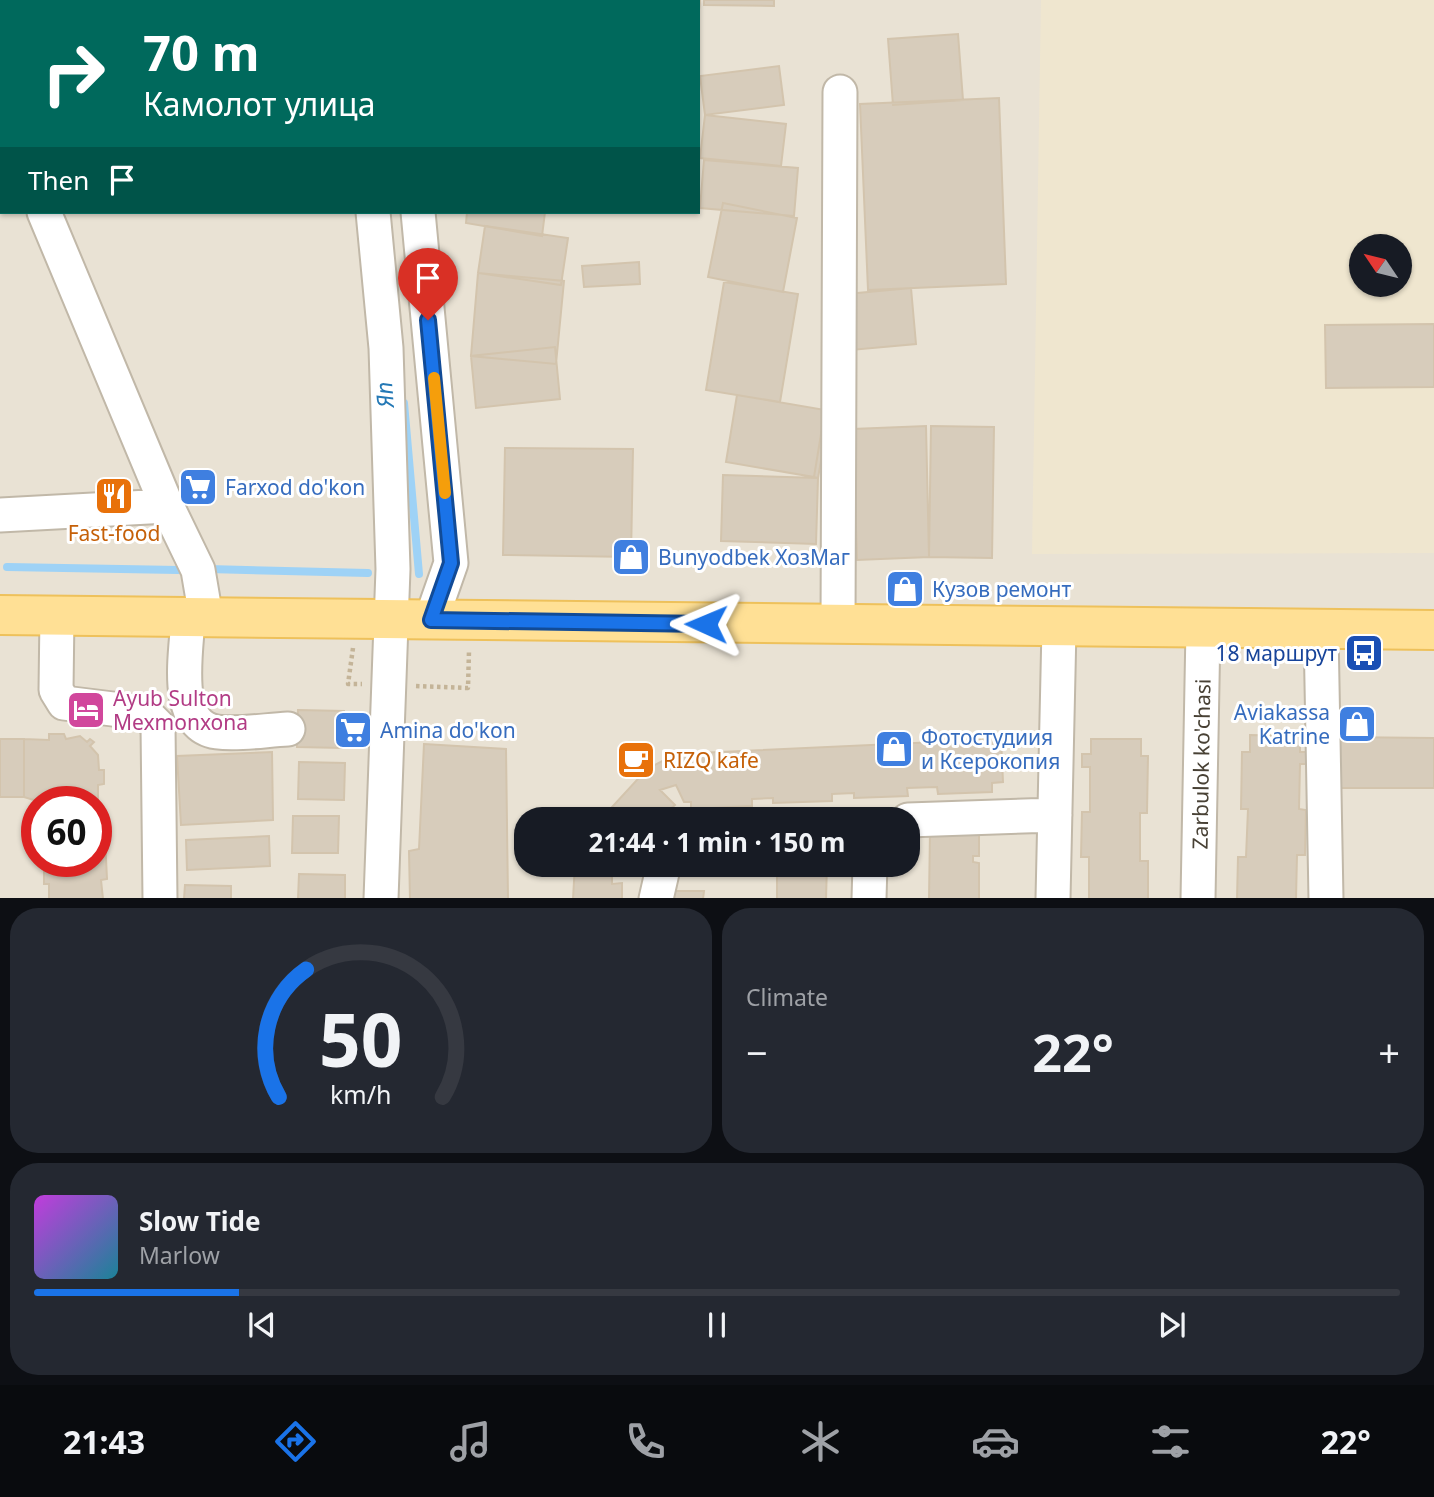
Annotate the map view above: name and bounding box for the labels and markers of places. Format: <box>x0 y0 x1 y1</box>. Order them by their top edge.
pin <box>398 248 458 320</box>
supermarket icon: Farxod do'kon <box>177 466 219 508</box>
place label: Farxod do'kon <box>225 473 365 501</box>
restaurant icon: Fast-food <box>93 475 135 517</box>
place label: Fast-food <box>68 519 160 547</box>
shop icon: Bunyodbek ХозМаг <box>610 536 652 578</box>
place label: Bunyodbek ХозМаг <box>658 543 850 571</box>
shop icon: Кузов ремонт <box>884 568 926 610</box>
place label: Кузов ремонт <box>932 575 1071 603</box>
bus stop icon: 18 маршрут <box>1343 632 1385 674</box>
place label: 18 маршрут <box>1216 639 1337 667</box>
place label: Ayub Sulton Mexmonxona <box>113 684 248 736</box>
hotel icon: Ayub Sulton Mexmonxona <box>65 689 107 731</box>
place label: Aviakassa Katrine <box>1234 698 1330 750</box>
shop icon: Aviakassa Katrine <box>1336 703 1378 745</box>
supermarket icon: Amina do'kon <box>332 709 374 751</box>
place label: Amina do'kon <box>380 716 516 744</box>
place label: Фотостудиия и Ксерокопия <box>921 723 1060 775</box>
shop icon: Фотостудиия и Ксерокопия <box>873 728 915 770</box>
cafe icon: RIZQ kafe <box>615 739 657 781</box>
place label: RIZQ kafe <box>663 746 759 774</box>

